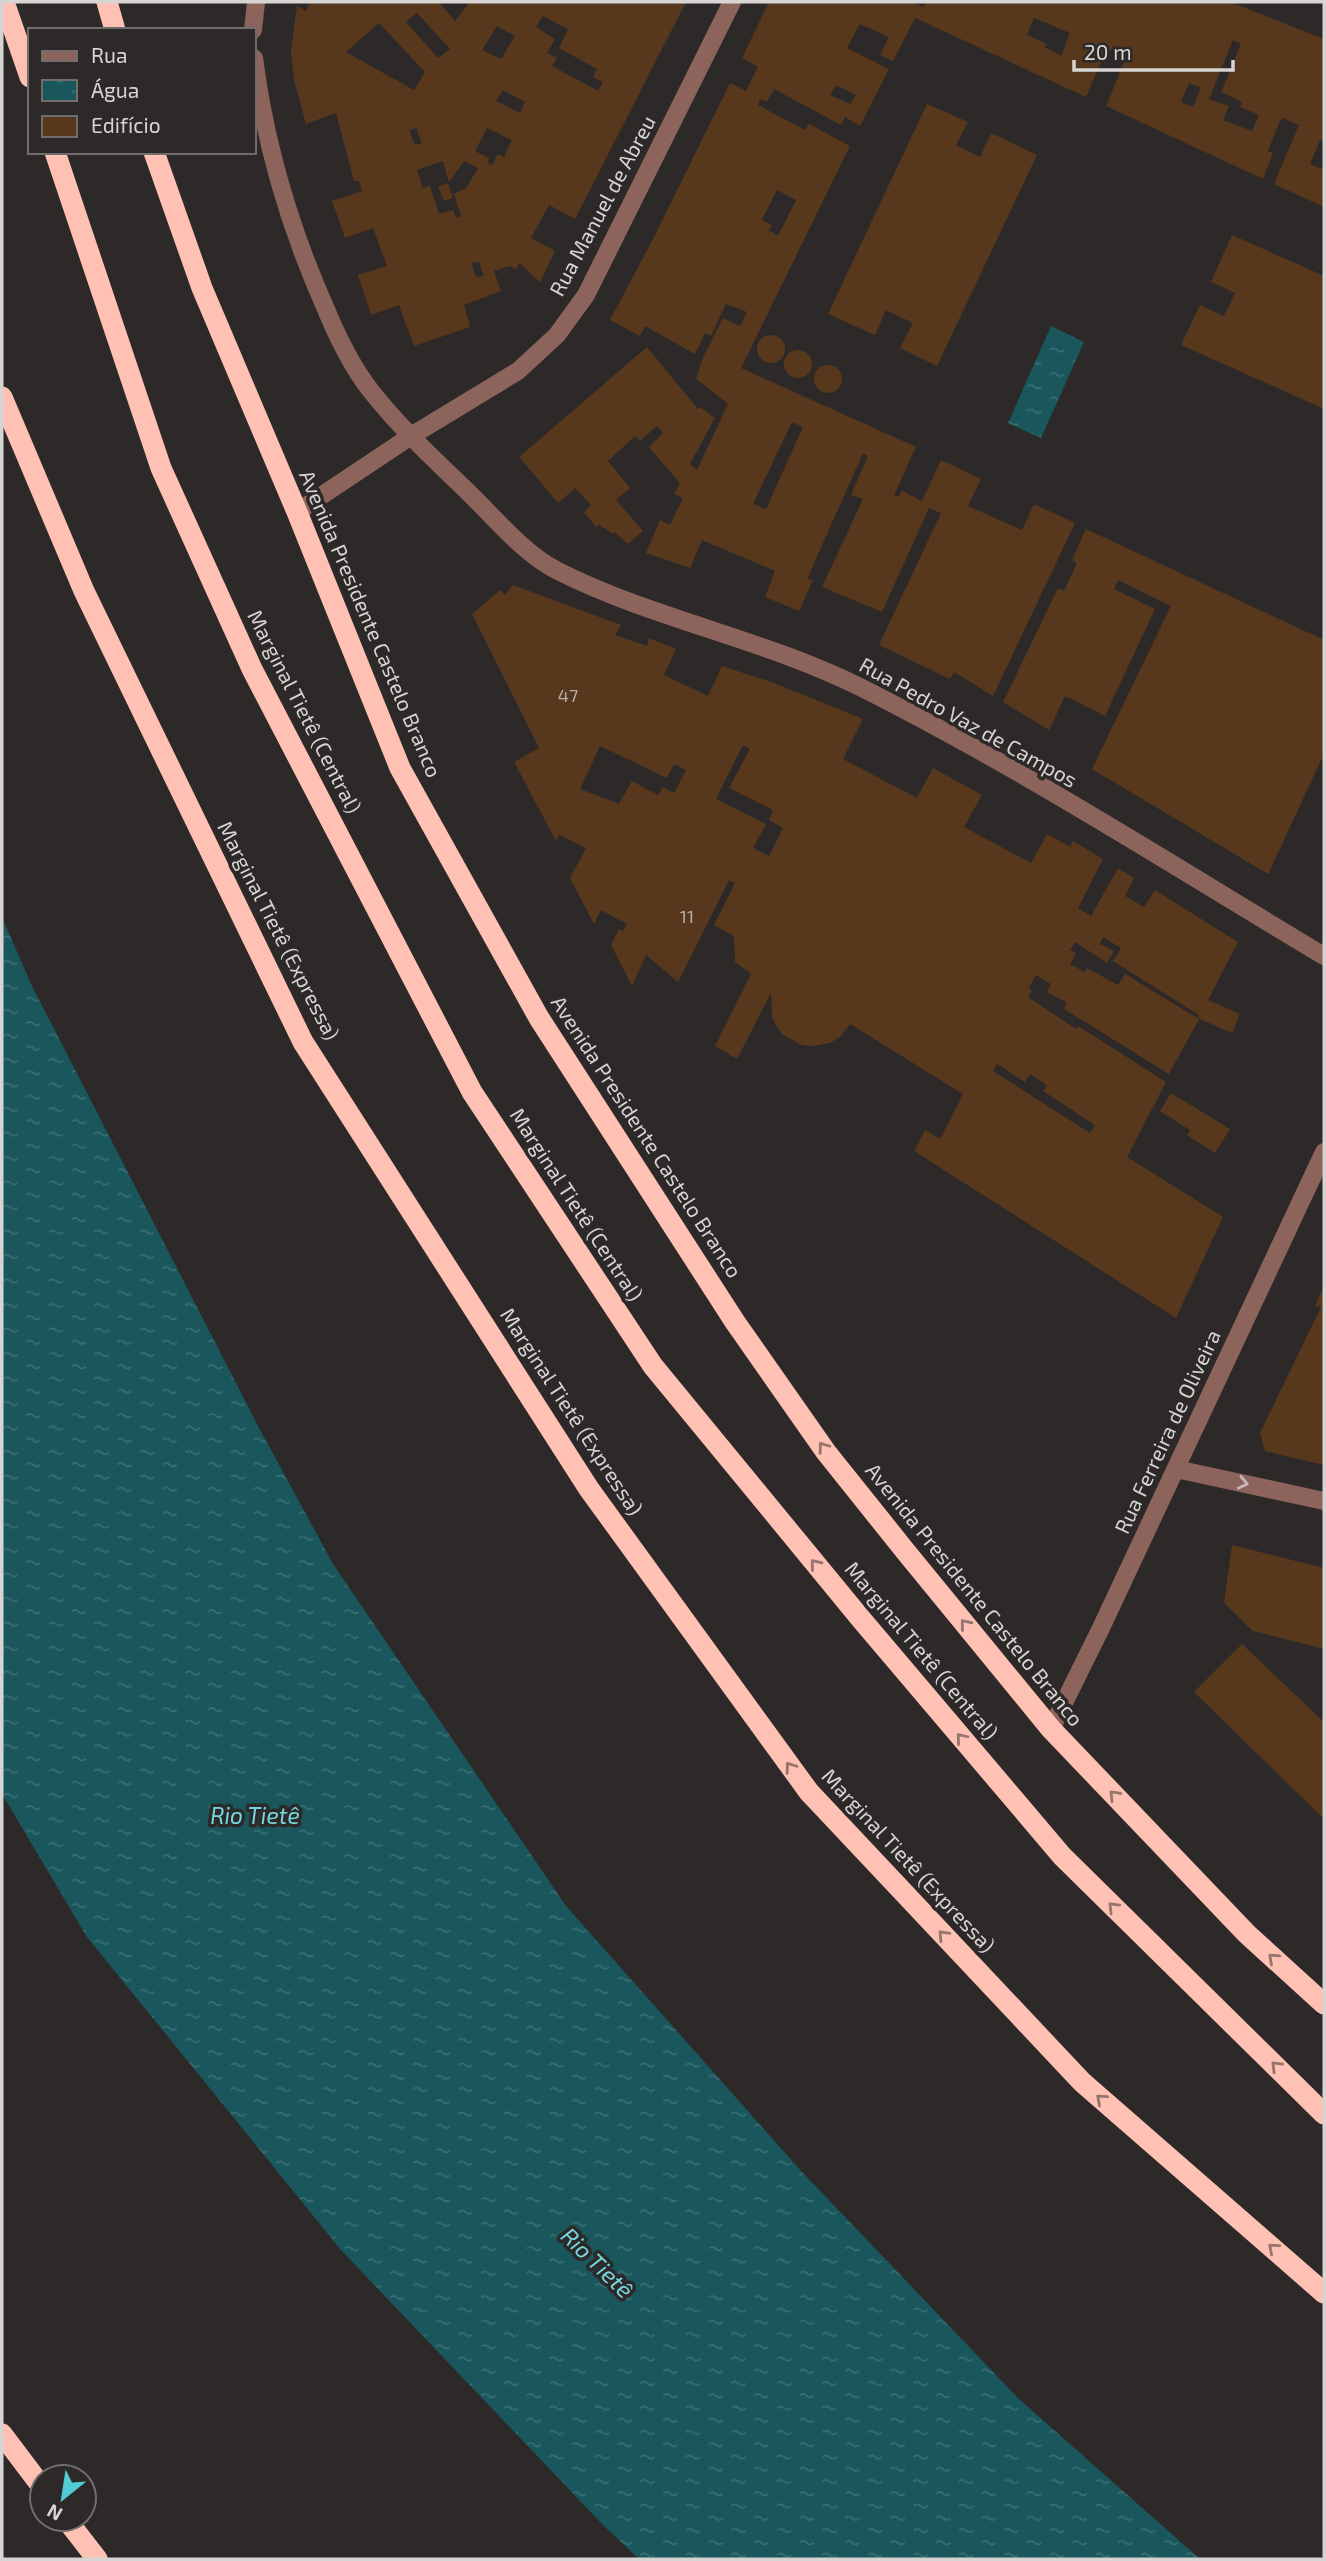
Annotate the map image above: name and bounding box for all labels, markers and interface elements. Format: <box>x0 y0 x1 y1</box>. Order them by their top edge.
legend <box>28 28 256 154</box>
scale bar <box>1074 28 1233 72</box>
text: 20 m <box>1084 39 1132 64</box>
text: Rua <box>91 42 127 67</box>
text: Água <box>91 77 139 102</box>
street label: Rua Manuel de Abreu <box>543 111 660 300</box>
text: Edifício <box>91 112 161 137</box>
street label: Avenida Presidente Castelo Branco <box>295 466 448 781</box>
street label: Marginal Tietê (Central) <box>243 606 367 817</box>
street label: Rua Pedro Vaz de Campos <box>856 651 1082 792</box>
house number: 47 <box>558 684 578 706</box>
street label: Marginal Tietê (Expressa) <box>213 817 345 1044</box>
house number: 11 <box>680 905 694 927</box>
street label: Avenida Presidente Castelo Branco <box>547 990 748 1282</box>
street label: Marginal Tietê (Central) <box>506 1103 649 1305</box>
street label: Marginal Tietê (Expressa) <box>496 1303 649 1520</box>
street label: Rua Ferreira de Oliveira <box>1108 1325 1225 1537</box>
one-way arrow <box>818 1442 831 1455</box>
street label: Avenida Presidente Castelo Branco <box>861 1457 1089 1731</box>
one-way arrow <box>1237 1475 1249 1489</box>
street label: Marginal Tietê (Central) <box>840 1556 1004 1744</box>
one-way arrow <box>811 1559 823 1572</box>
one-way arrow <box>961 1620 973 1633</box>
one-way arrow <box>957 1733 969 1746</box>
one-way arrow <box>786 1762 799 1775</box>
street label: Marginal Tietê (Expressa) <box>817 1763 1001 1957</box>
one-way arrow <box>1110 1791 1123 1804</box>
water label: Rio Tietê <box>210 1801 300 1829</box>
one-way arrow <box>1109 1902 1122 1915</box>
one-way arrow <box>939 1930 952 1943</box>
one-way arrow <box>1268 1954 1281 1966</box>
one-way arrow <box>1271 2062 1284 2075</box>
one-way arrow <box>1097 2095 1110 2107</box>
water label: Rio Tietê <box>556 2221 640 2303</box>
one-way arrow <box>1268 2244 1281 2256</box>
north arrow <box>28 2463 98 2533</box>
text: N <box>43 2500 66 2527</box>

